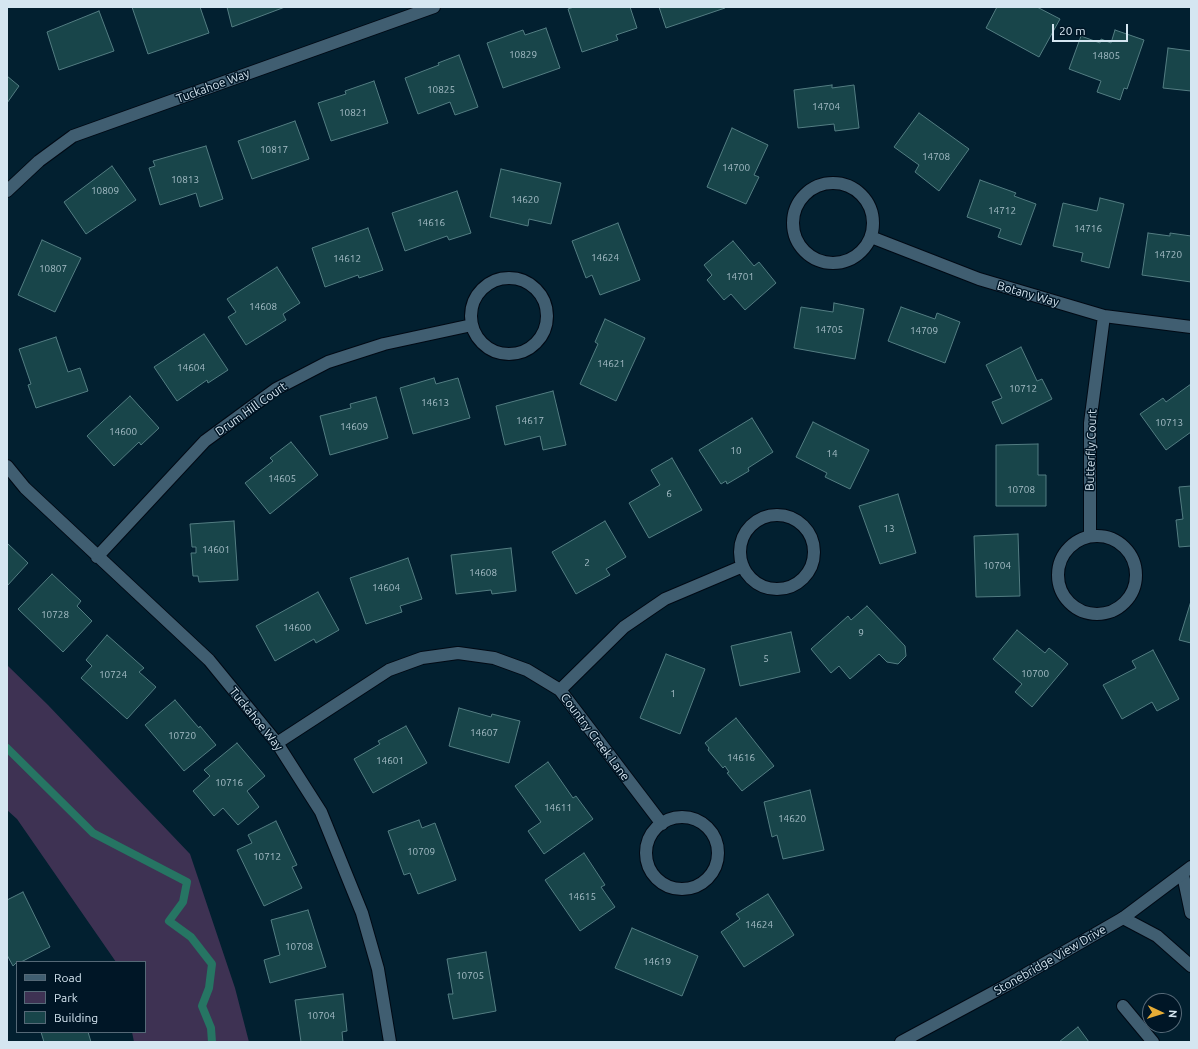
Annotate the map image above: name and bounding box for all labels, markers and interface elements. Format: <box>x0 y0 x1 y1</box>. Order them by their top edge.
scale bar <box>1054 16 1130 42</box>
text: 20 m <box>1059 24 1086 37</box>
house number: 10829 <box>509 49 537 61</box>
house number: 14805 <box>1092 50 1120 62</box>
street label: Tuckahoe Way <box>174 66 252 106</box>
house number: 10825 <box>427 84 455 96</box>
house number: 14704 <box>812 101 840 113</box>
house number: 10821 <box>339 107 367 119</box>
house number: 10817 <box>260 144 288 156</box>
house number: 14708 <box>922 151 950 163</box>
house number: 14700 <box>722 162 750 174</box>
house number: 10813 <box>171 174 199 186</box>
house number: 10809 <box>91 185 119 197</box>
house number: 14620 <box>511 194 539 206</box>
house number: 14712 <box>988 205 1016 217</box>
house number: 14616 <box>417 217 445 229</box>
house number: 14716 <box>1074 223 1102 235</box>
house number: 14720 <box>1154 249 1182 261</box>
house number: 14624 <box>591 252 619 264</box>
house number: 14612 <box>333 253 361 265</box>
house number: 10807 <box>39 263 67 275</box>
house number: 14701 <box>726 271 754 283</box>
street label: Botany Way <box>995 278 1061 310</box>
house number: 14608 <box>249 301 277 313</box>
house number: 14705 <box>815 324 843 336</box>
house number: 14709 <box>910 325 938 337</box>
house number: 14621 <box>597 358 625 370</box>
house number: 14604 <box>177 362 205 374</box>
street label: Drum Hill Court <box>213 379 289 439</box>
house number: 10712 <box>1009 383 1037 395</box>
house number: 14613 <box>421 397 449 409</box>
street label: Butterfly Court <box>1082 409 1100 491</box>
house number: 14617 <box>516 415 544 427</box>
house number: 10713 <box>1155 417 1183 429</box>
house number: 14609 <box>340 421 368 433</box>
house number: 14600 <box>109 426 137 438</box>
house number: 10 <box>730 445 742 457</box>
house number: 14 <box>826 448 838 460</box>
house number: 14605 <box>268 473 296 485</box>
house number: 10708 <box>1007 484 1035 496</box>
house number: 6 <box>666 488 672 500</box>
house number: 13 <box>883 523 895 535</box>
house number: 14601 <box>202 544 230 556</box>
house number: 2 <box>584 557 590 569</box>
house number: 10704 <box>983 560 1011 572</box>
house number: 14608 <box>469 567 497 579</box>
house number: 14604 <box>372 582 400 594</box>
house number: 10728 <box>41 609 69 621</box>
house number: 14600 <box>283 622 311 634</box>
house number: 9 <box>858 627 864 639</box>
house number: 5 <box>763 653 769 665</box>
house number: 10700 <box>1021 668 1049 680</box>
house number: 10724 <box>99 669 127 681</box>
street label: Tuckahoe Way <box>226 685 286 753</box>
house number: 1 <box>670 688 676 700</box>
street label: Country Creek Lane <box>557 690 633 784</box>
house number: 14607 <box>470 727 498 739</box>
house number: 10720 <box>168 730 196 742</box>
house number: 14616 <box>727 752 755 764</box>
house number: 14601 <box>376 755 404 767</box>
house number: 10716 <box>215 777 243 789</box>
house number: 14611 <box>544 802 572 814</box>
house number: 14620 <box>778 813 806 825</box>
house number: 10709 <box>407 846 435 858</box>
house number: 10712 <box>253 851 281 863</box>
house number: 14615 <box>568 891 596 903</box>
house number: 14624 <box>745 919 773 931</box>
street label: Stonebridge View Drive <box>991 922 1109 998</box>
house number: 10708 <box>285 941 313 953</box>
house number: 14619 <box>643 956 671 968</box>
legend <box>16 961 146 1033</box>
house number: 10705 <box>456 970 484 982</box>
text: Road <box>54 971 82 984</box>
text: Park <box>54 991 78 1004</box>
north arrow <box>1142 993 1182 1033</box>
text: N <box>1167 1009 1179 1018</box>
house number: 10704 <box>307 1010 335 1022</box>
text: Building <box>54 1011 98 1024</box>

